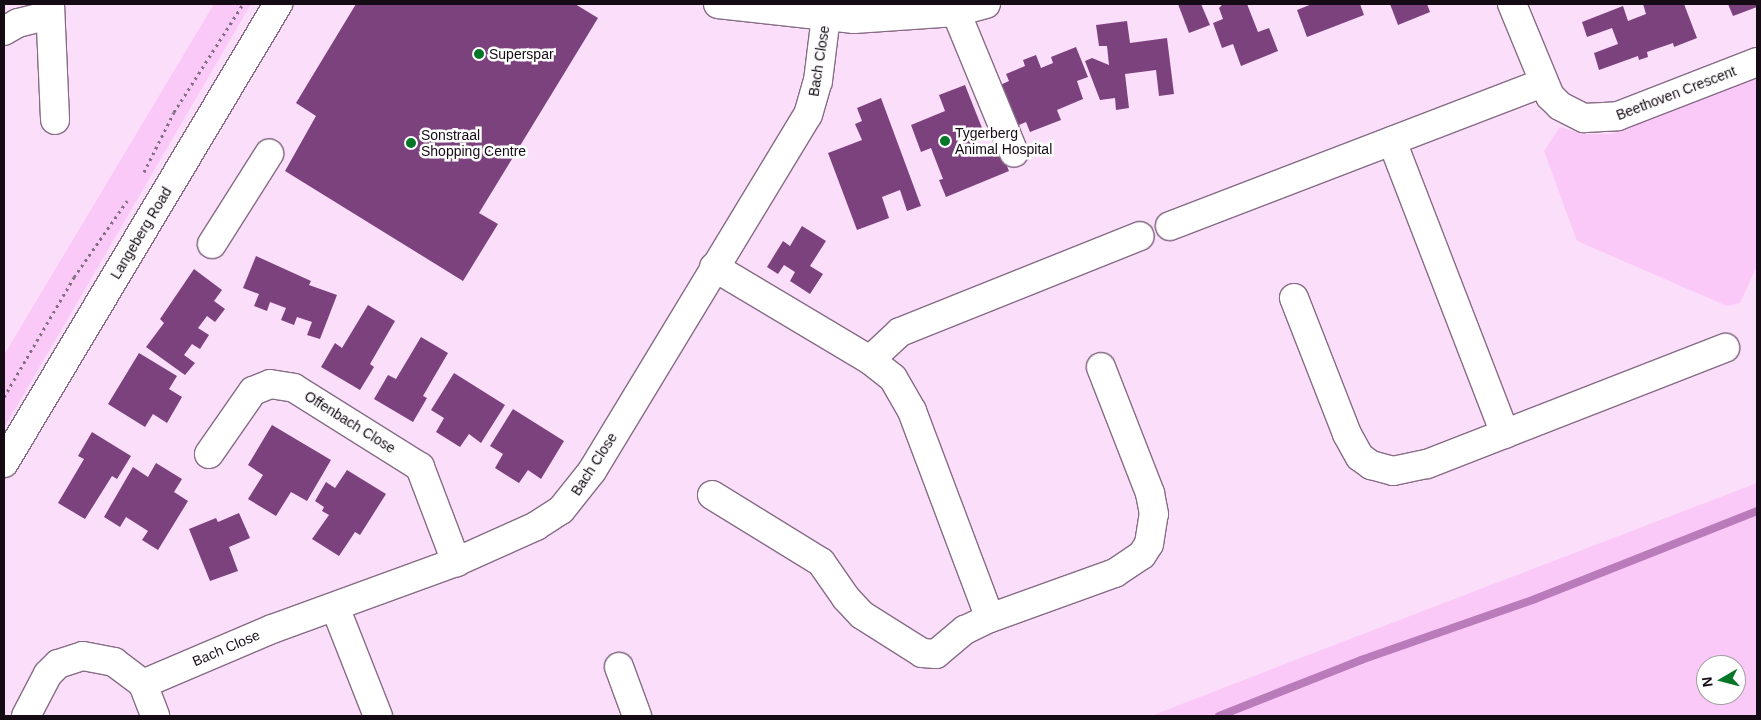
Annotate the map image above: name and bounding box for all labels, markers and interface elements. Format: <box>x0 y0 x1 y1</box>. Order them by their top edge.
street label: Bach Close <box>805 24 833 98</box>
place label: Superspar <box>489 46 554 62</box>
marker: Superspar <box>473 48 485 60</box>
street label: Beethoven Crescent <box>1614 62 1738 124</box>
place label: Tygerberg Animal Hospital <box>955 125 1052 158</box>
place label: Sonstraal Shopping Centre <box>421 127 526 160</box>
marker: Tygerberg Animal Hospital <box>939 135 951 147</box>
marker: Sonstraal Shopping Centre <box>405 137 417 149</box>
street label: Langeberg Road <box>107 184 175 282</box>
street label: Offenbach Close <box>301 387 399 457</box>
street label: Bach Close <box>567 429 621 499</box>
street label: Bach Close <box>190 626 262 670</box>
north arrow <box>1696 655 1746 705</box>
text: N <box>1699 676 1716 688</box>

